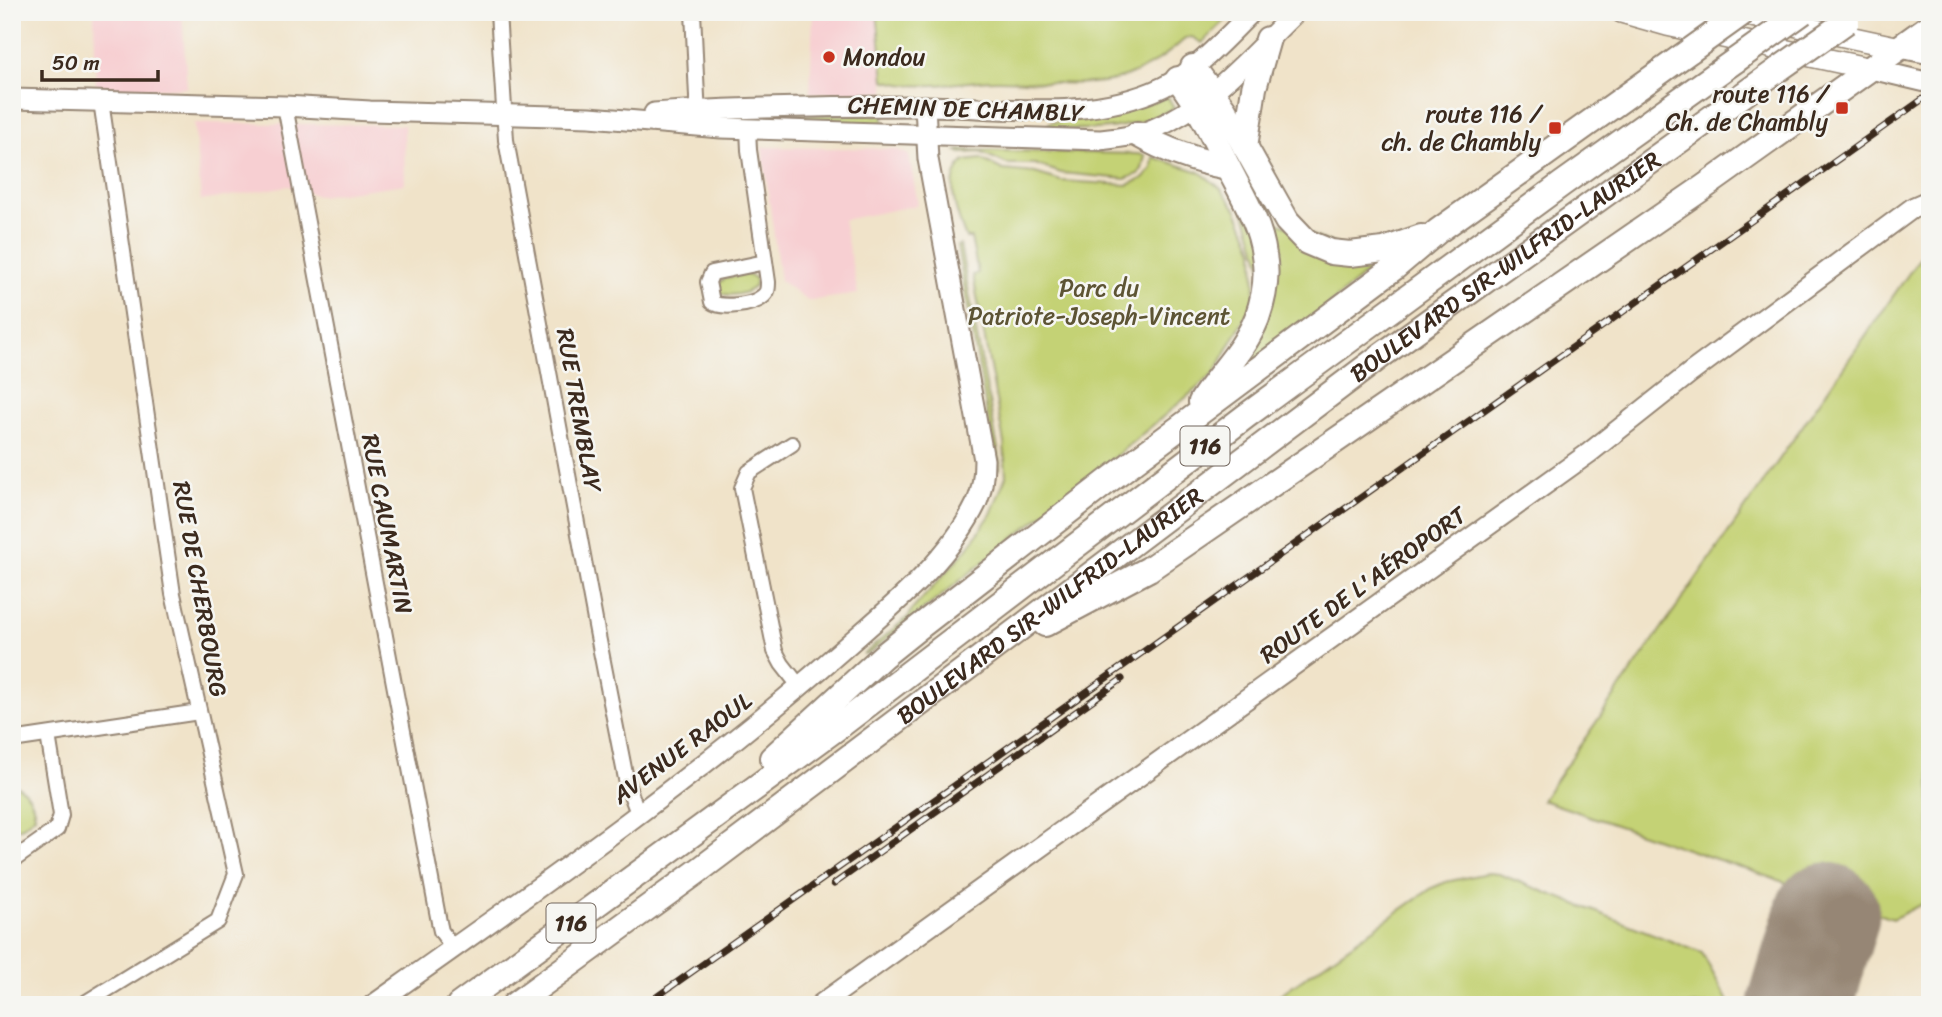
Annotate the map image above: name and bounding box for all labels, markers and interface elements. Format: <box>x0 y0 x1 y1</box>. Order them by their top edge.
place label: Mondou <box>843 36 926 78</box>
scale bar <box>42 38 158 82</box>
text: 50 m <box>52 44 100 82</box>
marker: Mondou <box>821 49 837 65</box>
place label: route 116 / Ch. de Chambly <box>1666 73 1831 143</box>
street label: CHEMIN DE CHAMBLY <box>847 84 1085 134</box>
place label: route 116 / ch. de Chambly <box>1382 93 1544 163</box>
marker: route 116 / Ch. de Chambly <box>1834 100 1850 116</box>
marker: route 116 / ch. de Chambly <box>1547 120 1563 136</box>
street label: BOULEVARD SIR-WILFRID-LAURIER <box>1340 140 1670 394</box>
park label: Parc du Patriote-Joseph-Vincent <box>968 267 1230 337</box>
street label: RUE TREMBLAY <box>544 325 614 497</box>
road number: 116 <box>1180 426 1230 466</box>
street label: RUE CAUMARTIN <box>349 430 425 618</box>
street label: BOULEVARD SIR-WILFRID-LAURIER <box>887 476 1212 736</box>
street label: RUE DE CHERBOURG <box>160 478 240 700</box>
street label: ROUTE DE L'AÉROPORT <box>1250 494 1477 675</box>
street label: AVENUE RAOUL <box>602 681 761 816</box>
road number: 116 <box>546 904 596 942</box>

